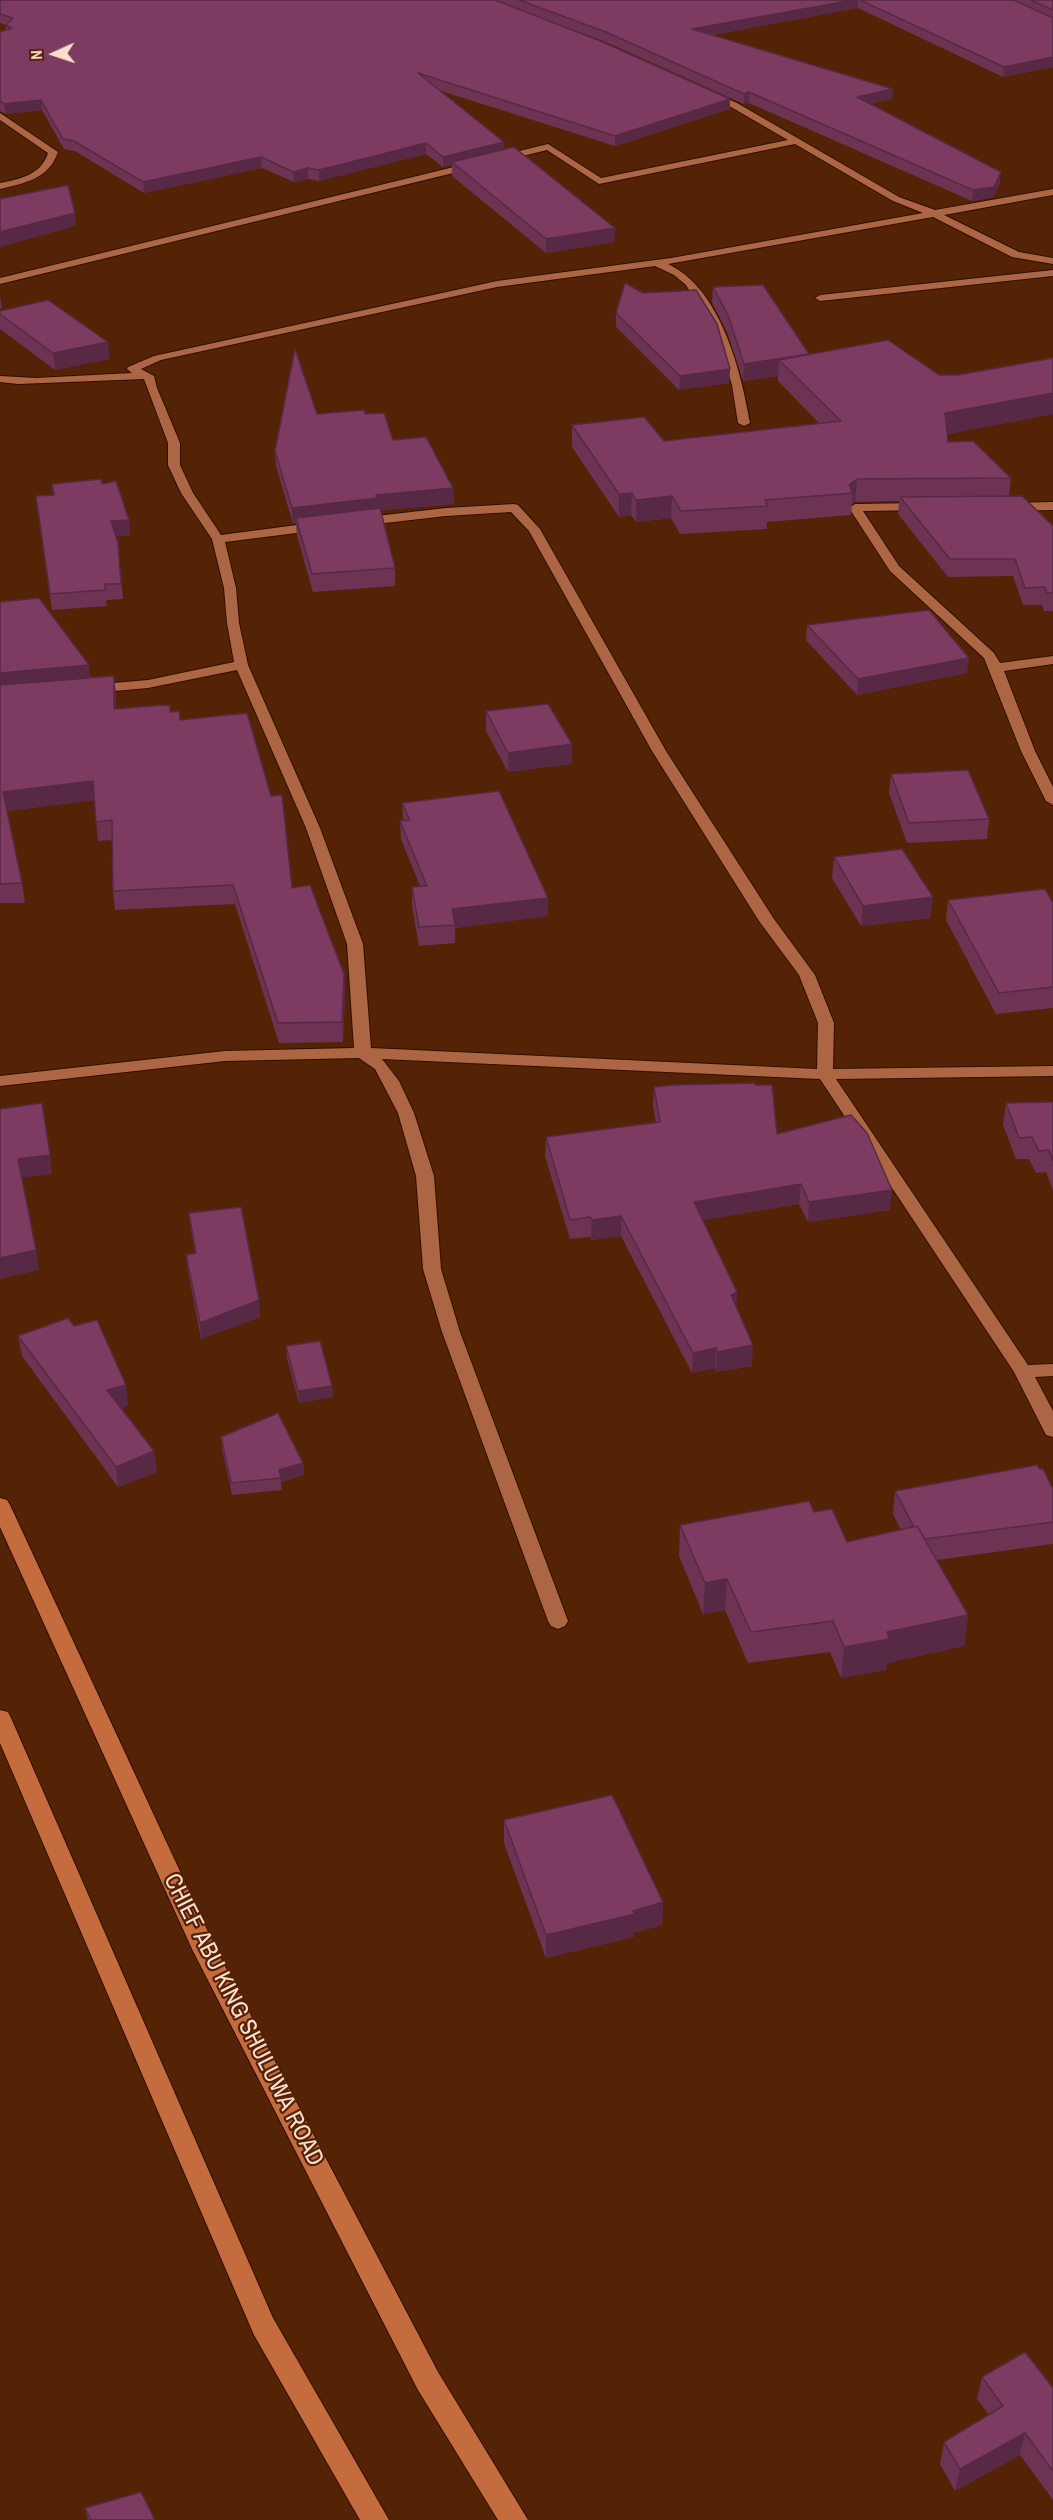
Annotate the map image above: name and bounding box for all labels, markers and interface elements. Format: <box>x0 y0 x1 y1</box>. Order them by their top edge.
north arrow <box>24 24 84 84</box>
text: N <box>25 50 47 60</box>
street label: CHIEF ABU KING SHULUWA ROAD <box>157 1869 329 2171</box>

